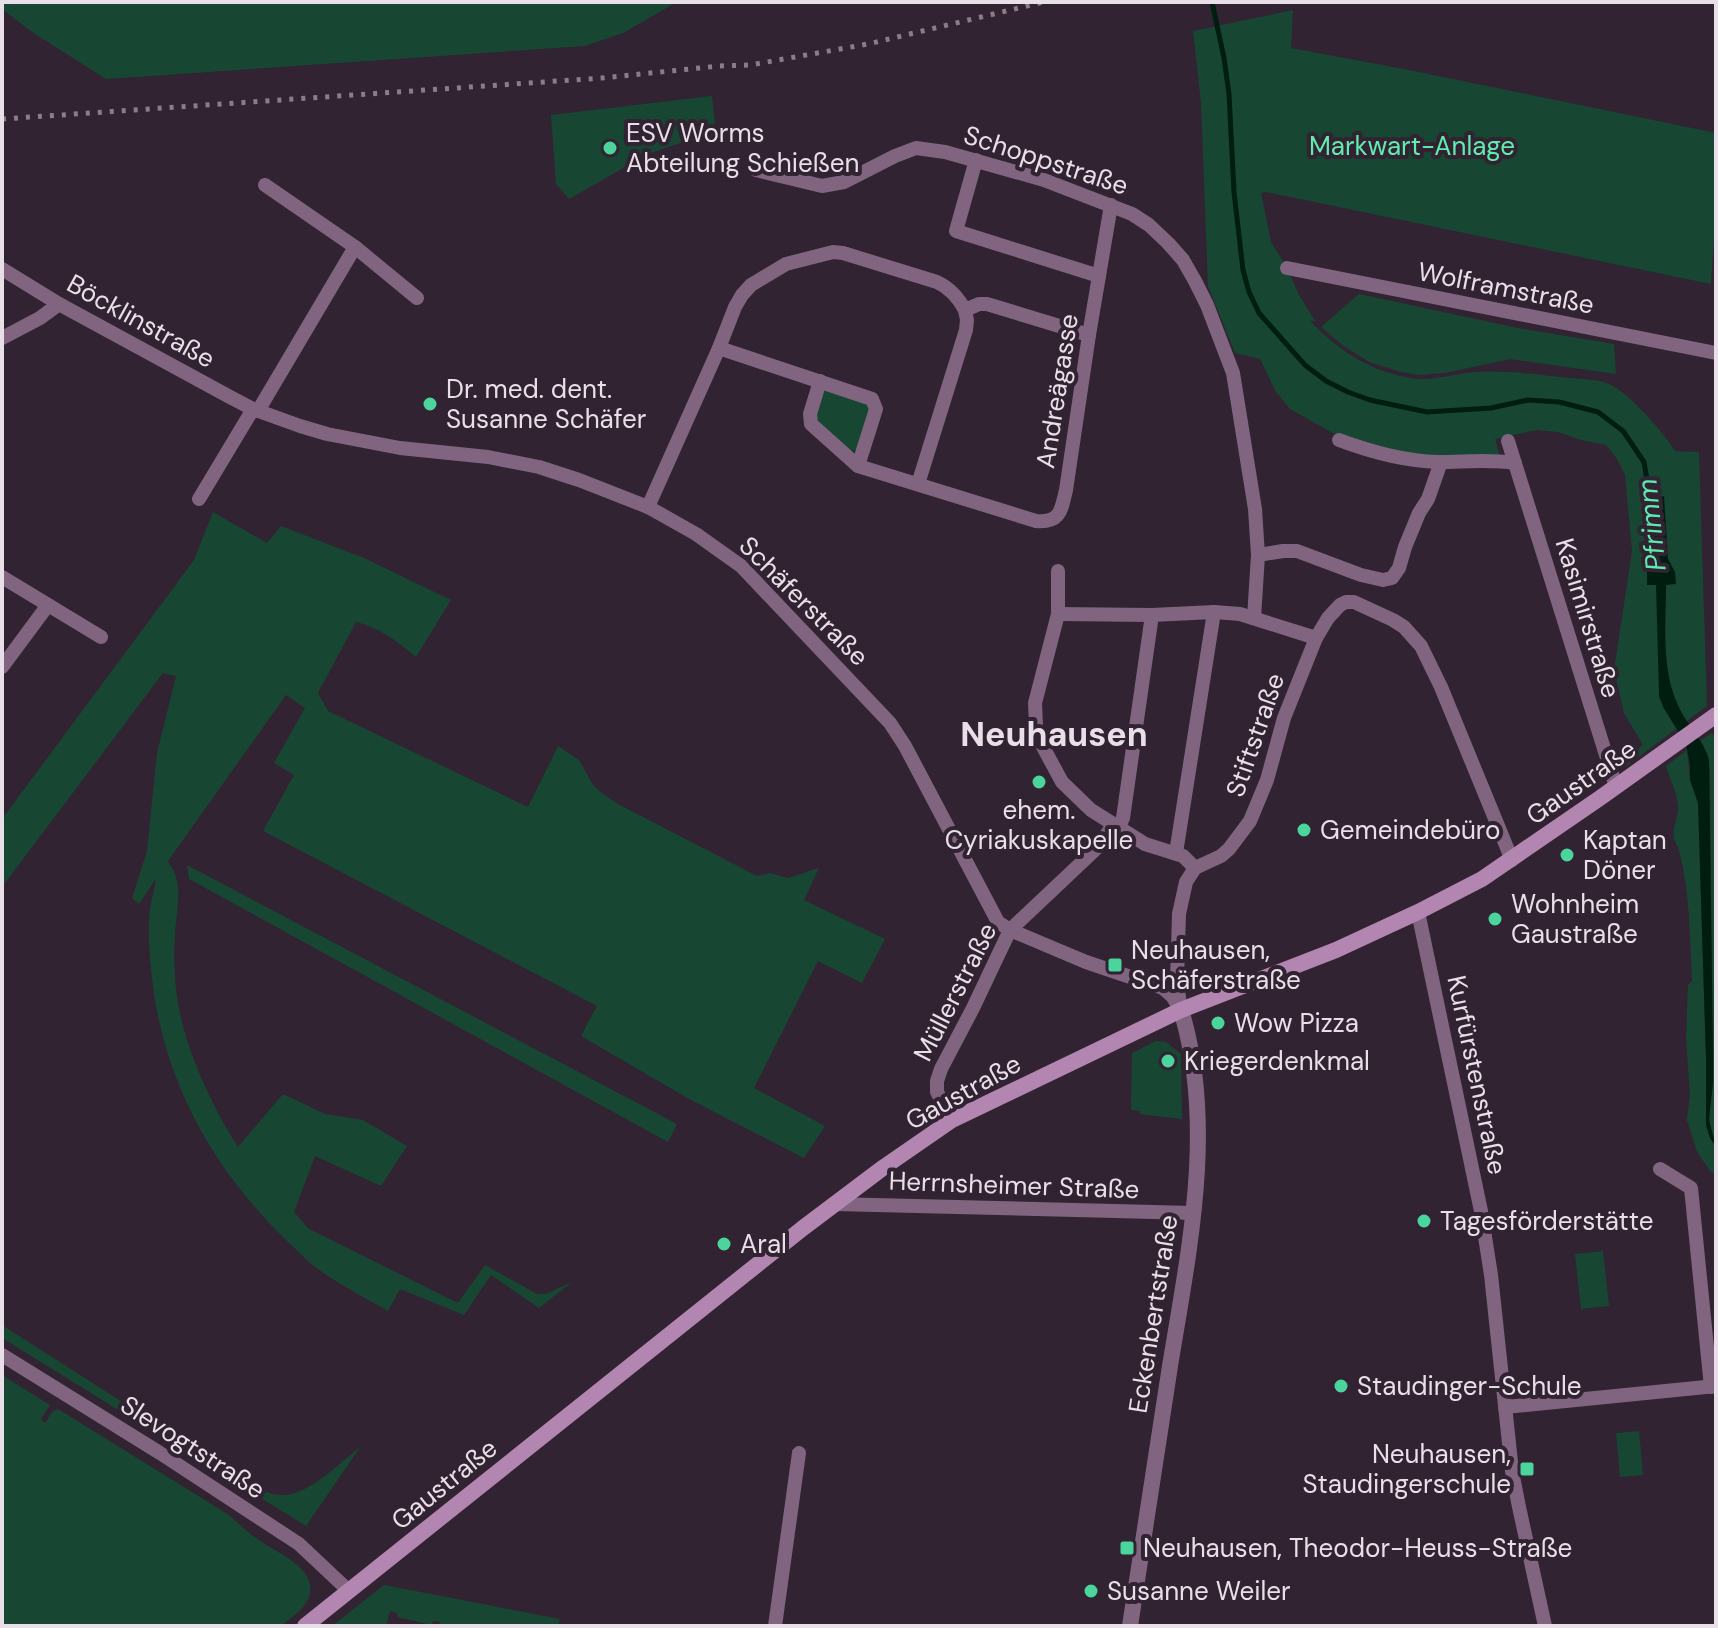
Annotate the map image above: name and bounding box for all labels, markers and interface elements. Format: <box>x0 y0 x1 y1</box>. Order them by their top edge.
place label: ESV Worms Abteilung Schießen <box>626 116 859 180</box>
street label: Schoppstraße <box>959 117 1133 203</box>
park label: Markwart-Anlage <box>1309 129 1515 163</box>
marker: ESV Worms Abteilung Schießen <box>601 139 619 157</box>
street label: Wolframstraße <box>1415 254 1597 322</box>
street label: Böcklinstraße <box>61 266 221 376</box>
street label: Andreägasse <box>1028 311 1086 471</box>
place label: Dr. med. dent. Susanne Schäfer <box>446 372 646 436</box>
marker: Dr. med. dent. Susanne Schäfer <box>421 395 439 413</box>
water label: Pfrimm <box>1628 477 1675 573</box>
street label: Schäferstraße <box>732 529 876 673</box>
street label: Kasimirstraße <box>1548 534 1628 702</box>
street label: Stiftstraße <box>1218 669 1292 801</box>
district label: Neuhausen <box>960 712 1148 757</box>
street label: Gaustraße <box>1519 732 1643 832</box>
marker: ehem. Cyriakuskapelle <box>1030 773 1048 791</box>
place label: ehem. Cyriakuskapelle <box>945 793 1133 857</box>
place label: Gemeindebüro <box>1320 813 1500 847</box>
marker: Gemeindebüro <box>1295 821 1313 839</box>
place label: Kaptan Döner <box>1583 823 1667 887</box>
marker: Kaptan Döner <box>1558 846 1576 864</box>
place label: Wohnheim Gaustraße <box>1511 887 1639 951</box>
marker: Wohnheim Gaustraße <box>1486 910 1504 928</box>
street label: Müllerstraße <box>906 917 1004 1067</box>
place label: Neuhausen, Schäferstraße <box>1131 933 1301 997</box>
marker: Neuhausen, Schäferstraße <box>1106 956 1124 974</box>
street label: Kurfürstenstraße <box>1439 972 1515 1178</box>
place label: Wow Pizza <box>1234 1006 1359 1040</box>
marker: Wow Pizza <box>1209 1014 1227 1032</box>
place label: Kriegerdenkmal <box>1184 1044 1370 1078</box>
street label: Gaustraße <box>899 1046 1027 1138</box>
marker: Kriegerdenkmal <box>1159 1052 1177 1070</box>
street label: Herrnsheimer Straße <box>888 1164 1140 1206</box>
place label: Tagesförderstätte <box>1440 1204 1653 1238</box>
street label: Eckenbertstraße <box>1121 1212 1185 1416</box>
marker: Tagesförderstätte <box>1415 1212 1433 1230</box>
place label: Aral <box>740 1227 787 1261</box>
marker: Aral <box>715 1235 733 1253</box>
place label: Staudinger-Schule <box>1357 1369 1582 1403</box>
marker: Staudinger-Schule <box>1332 1377 1350 1395</box>
street label: Slevogtstraße <box>114 1388 272 1506</box>
street label: Gaustraße <box>384 1431 504 1537</box>
place label: Neuhausen, Staudingerschule <box>1303 1437 1511 1501</box>
marker: Neuhausen, Staudingerschule <box>1518 1460 1536 1478</box>
place label: Neuhausen, Theodor-Heuss-Straße <box>1143 1531 1572 1565</box>
marker: Neuhausen, Theodor-Heuss-Straße <box>1118 1539 1136 1557</box>
place label: Susanne Weiler <box>1107 1574 1291 1608</box>
marker: Susanne Weiler <box>1082 1582 1100 1600</box>

